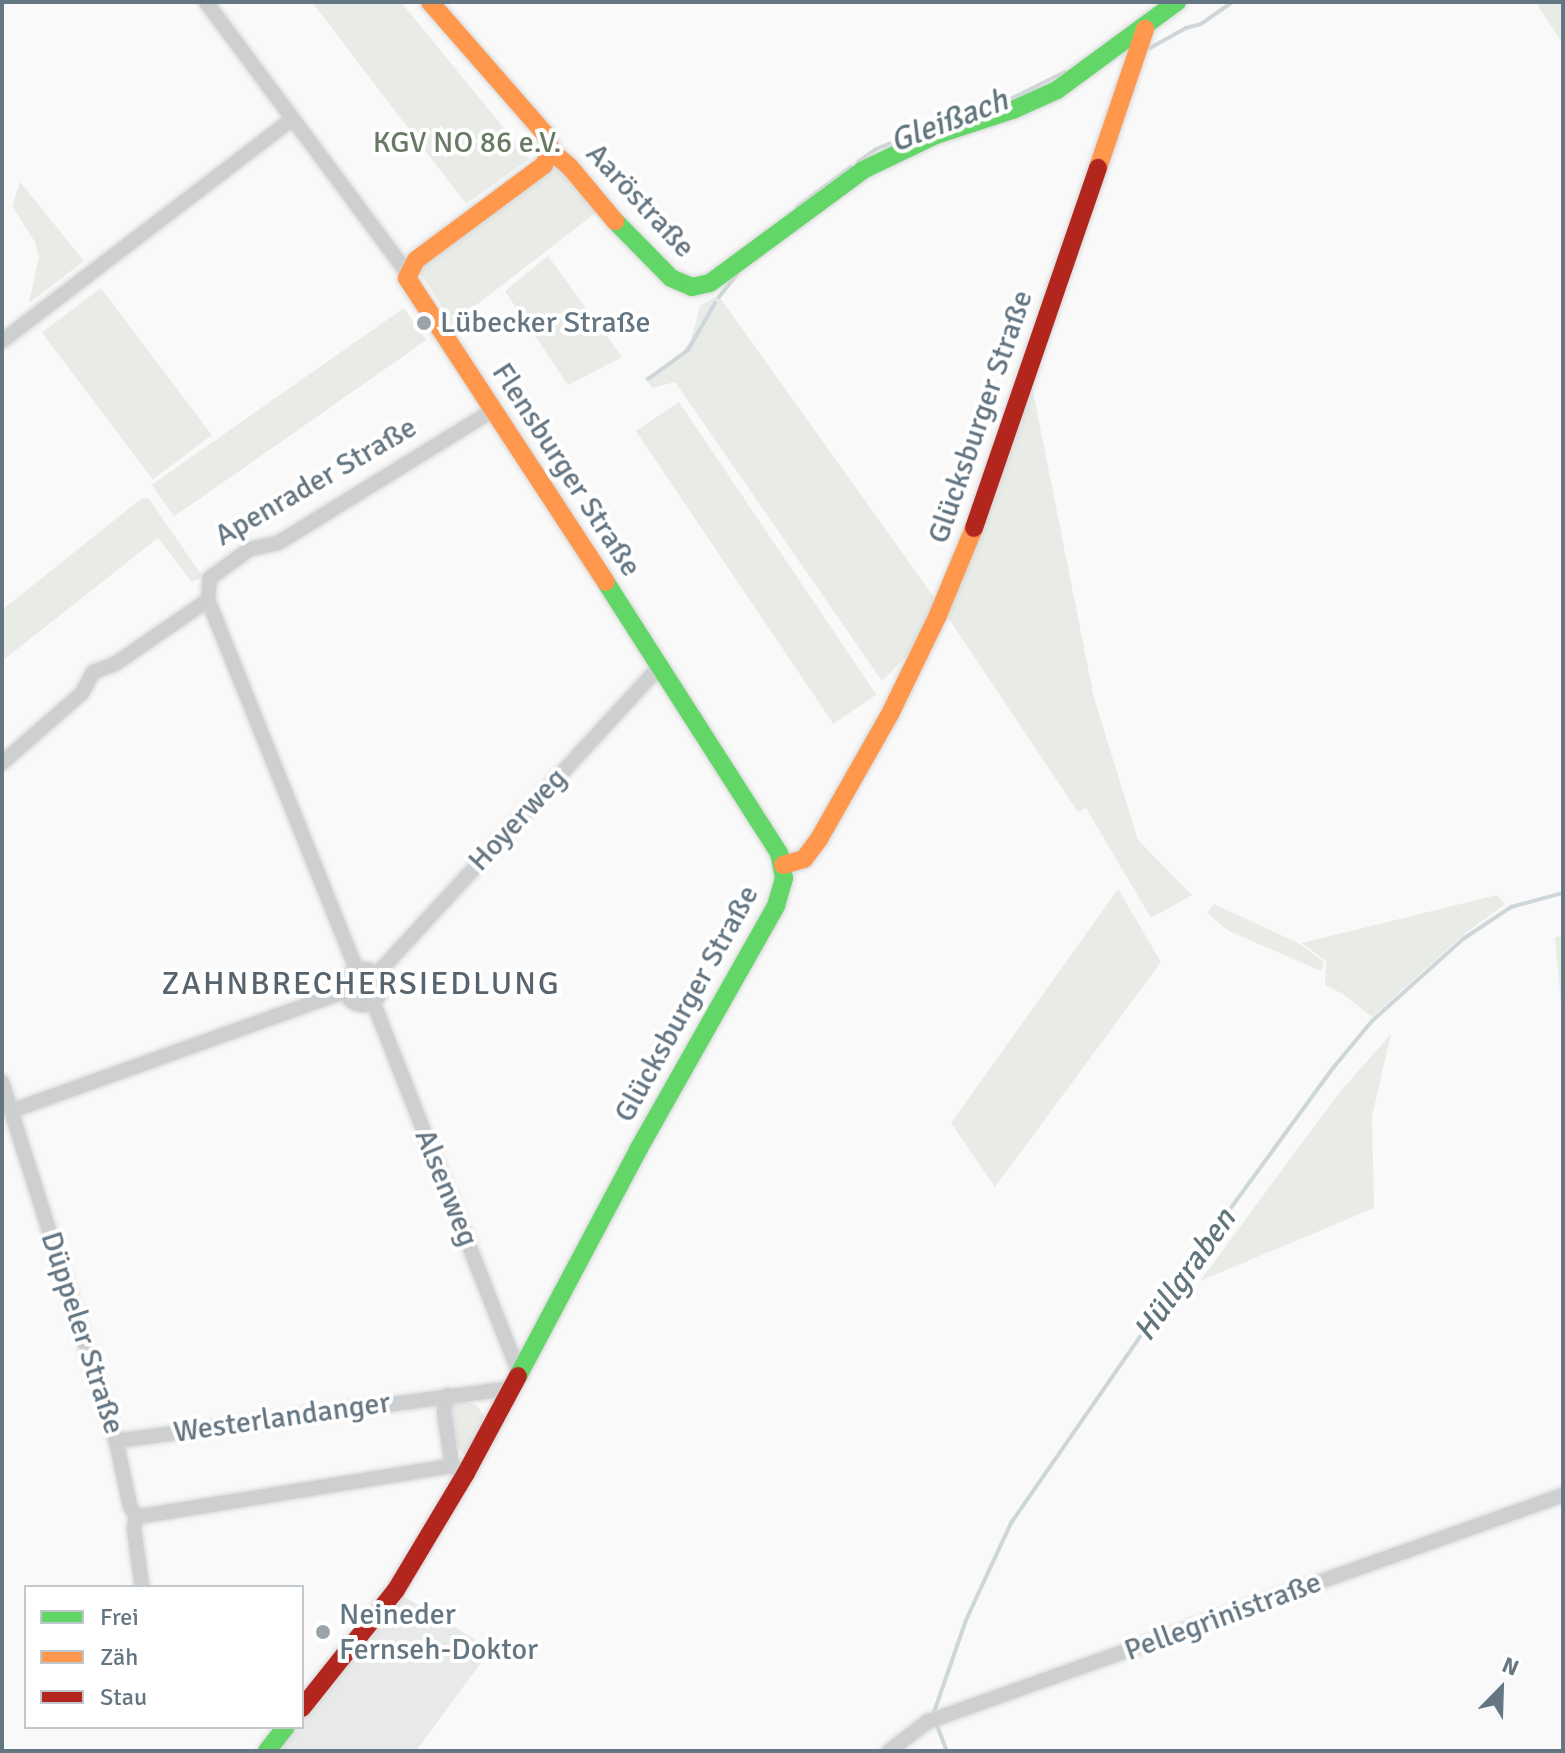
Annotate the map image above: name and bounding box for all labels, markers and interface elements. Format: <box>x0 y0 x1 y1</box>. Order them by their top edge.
water label: Gleißach <box>885 81 1013 161</box>
park label: KGV NO 86 e.V. <box>373 125 561 161</box>
street label: Aaröstraße <box>578 136 702 266</box>
street label: Glücksburger Straße <box>921 286 1041 548</box>
place label: Lübecker Straße <box>440 305 650 341</box>
marker: Lübecker Straße <box>415 314 433 332</box>
street label: Flensburger Straße <box>484 357 648 583</box>
street label: Apenrader Straße <box>209 410 423 554</box>
street label: Hoyerweg <box>461 761 575 879</box>
street label: Glücksburger Straße <box>607 879 767 1129</box>
district label: ZAHNBRECHERSIEDLUNG <box>161 965 561 1003</box>
street label: Alsenweg <box>406 1124 486 1252</box>
water label: Hüllgraben <box>1126 1202 1244 1348</box>
street label: Düppeler Straße <box>32 1227 132 1439</box>
street label: Westerlandanger <box>171 1385 393 1451</box>
street label: Pellegrinistraße <box>1120 1565 1326 1669</box>
legend <box>24 1585 304 1729</box>
place label: Neineder Fernseh-Doktor <box>339 1597 538 1668</box>
text: Frei <box>100 1602 139 1632</box>
marker: Neineder Fernseh-Doktor <box>314 1623 332 1641</box>
text: Zäh <box>100 1642 138 1672</box>
north arrow <box>1461 1649 1541 1729</box>
text: N <box>1498 1651 1523 1682</box>
text: Stau <box>100 1682 147 1712</box>

